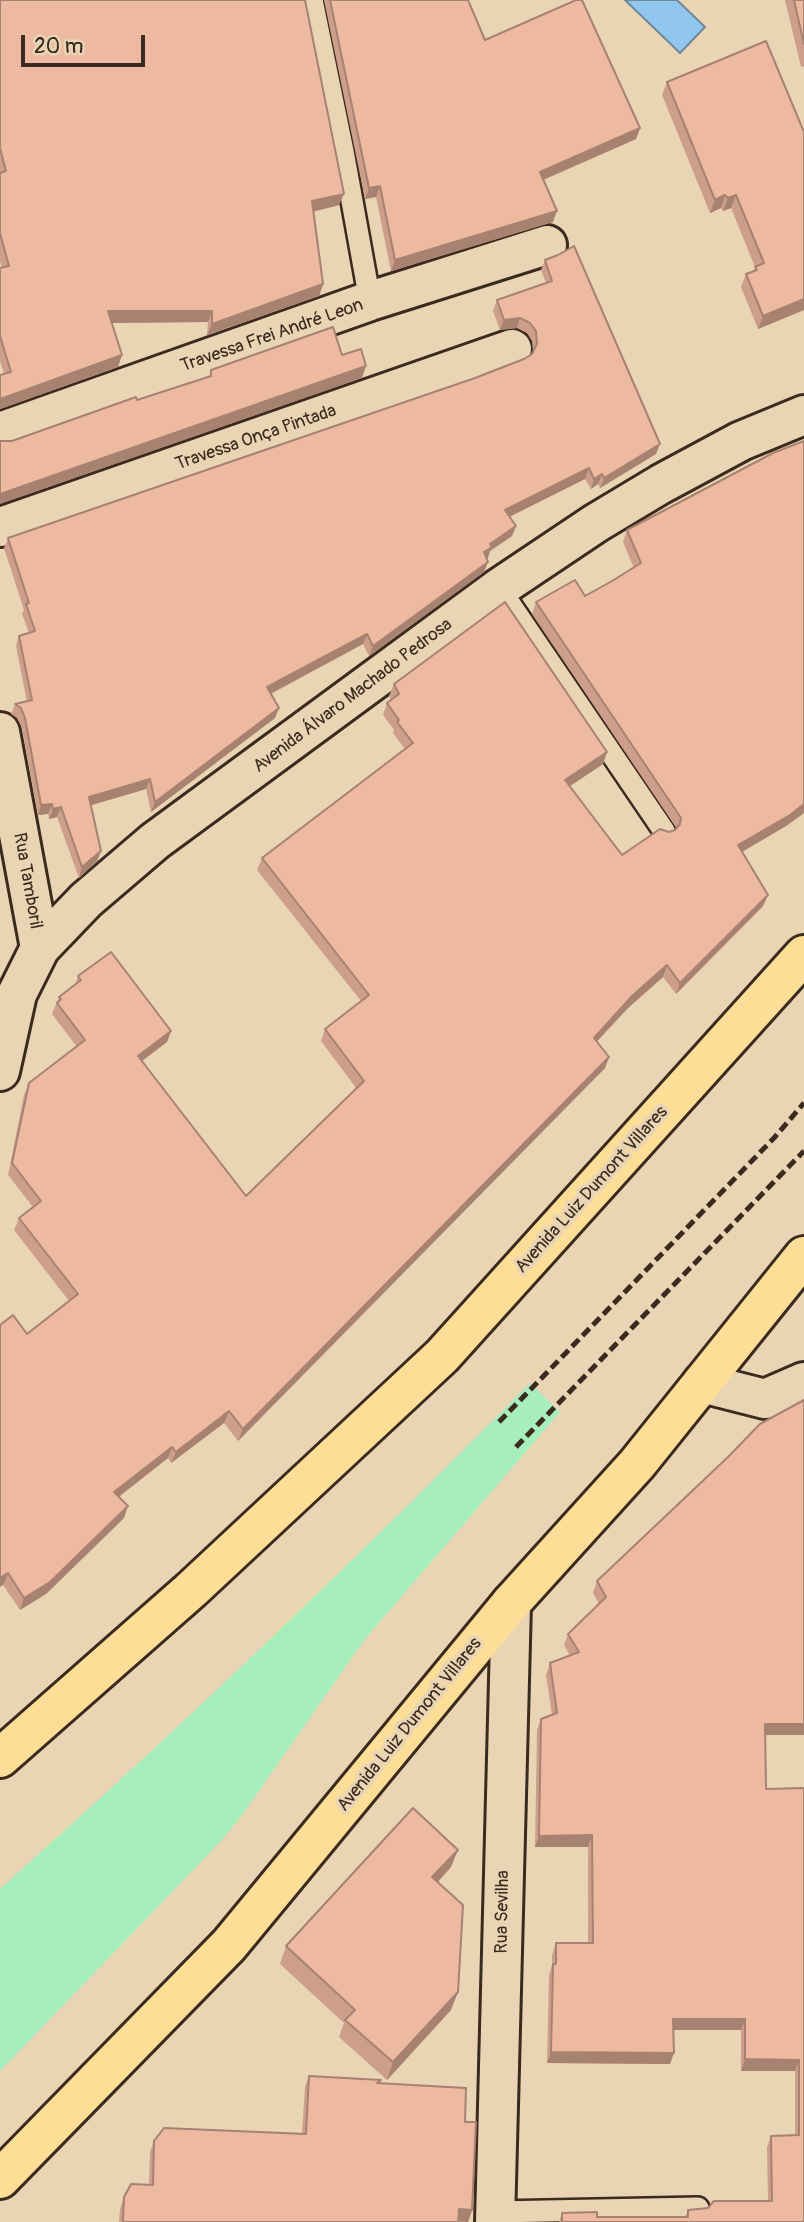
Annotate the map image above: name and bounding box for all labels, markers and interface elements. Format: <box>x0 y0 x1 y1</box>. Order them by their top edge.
scale bar <box>24 21 149 65</box>
text: 20 m <box>34 33 83 60</box>
street label: Travessa Frei André Leon <box>178 295 366 377</box>
street label: Travessa Onça Pintada <box>173 400 339 476</box>
street label: Avenida Álvaro Machado Pedrosa <box>249 614 457 778</box>
street label: Rua Tamboril <box>8 831 46 931</box>
street label: Avenida Luiz Dumont Villares <box>511 1102 673 1278</box>
street label: Avenida Luiz Dumont Villares <box>333 1634 487 1816</box>
street label: Rua Sevilha <box>491 1870 515 1954</box>

